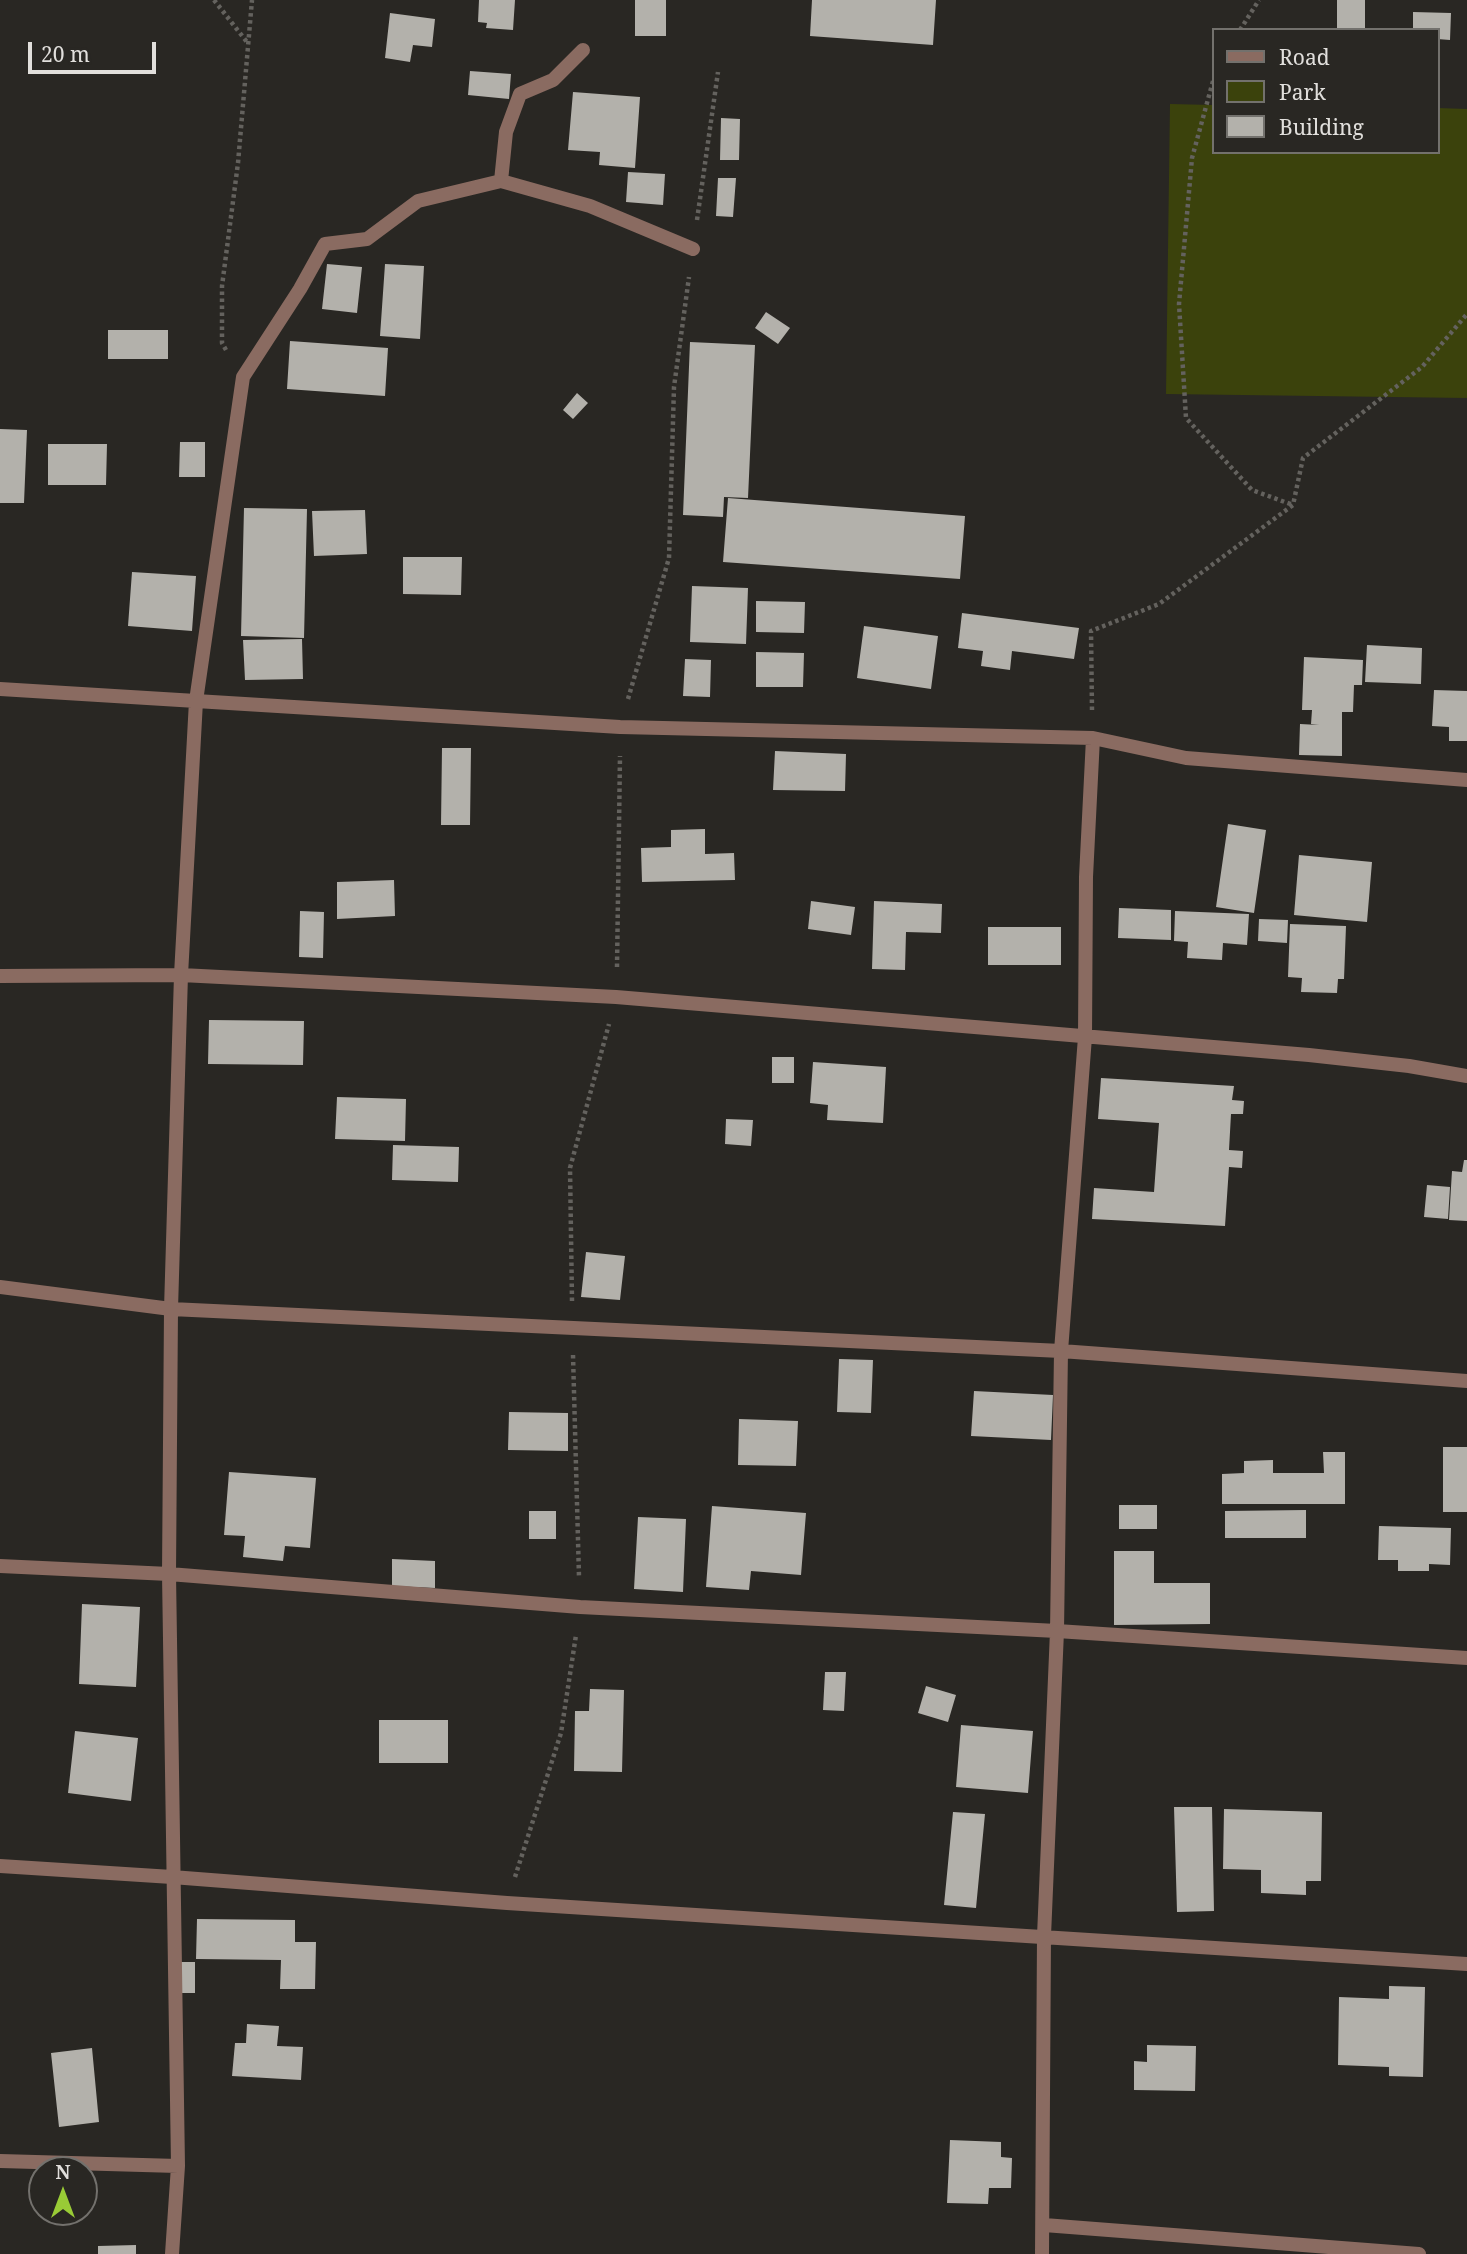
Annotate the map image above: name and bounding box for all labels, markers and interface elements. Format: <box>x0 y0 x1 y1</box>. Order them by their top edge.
scale bar <box>32 28 159 72</box>
legend <box>1212 28 1439 154</box>
text: 20 m <box>41 40 90 68</box>
text: Road <box>1279 43 1330 71</box>
text: Park <box>1279 78 1326 106</box>
text: Building <box>1279 113 1364 141</box>
north arrow <box>28 2156 98 2226</box>
text: N <box>56 2159 70 2185</box>

